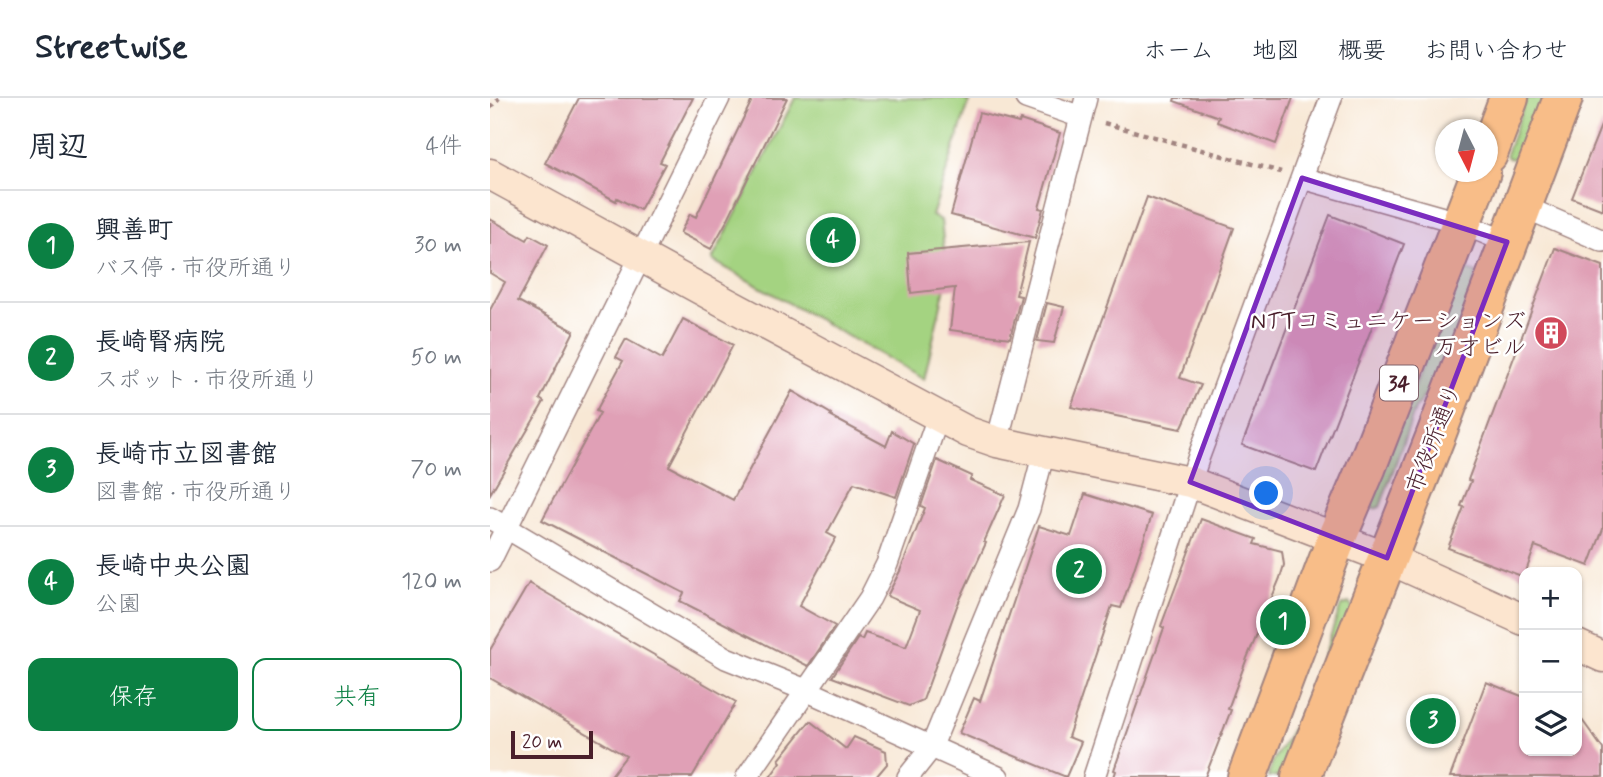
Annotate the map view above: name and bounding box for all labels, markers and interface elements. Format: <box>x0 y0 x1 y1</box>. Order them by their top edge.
text: Streetwise <box>35 26 188 70</box>
text: ホーム <box>1143 36 1214 67</box>
text: 地図 <box>1252 36 1300 67</box>
text: 概要 <box>1338 36 1386 67</box>
text: お問い合わせ <box>1424 36 1568 67</box>
north arrow <box>1435 119 1498 182</box>
text: 周辺 <box>28 128 88 167</box>
text: 4件 <box>426 132 462 162</box>
text: 興善町 <box>95 214 173 248</box>
pin: 4 <box>810 214 856 266</box>
text: 1 <box>46 231 56 261</box>
text: 30 m <box>414 231 462 261</box>
text: バス停 · 市役所通り <box>95 254 297 284</box>
place label: NTTコミュニケーションズ 万才ビル <box>1251 307 1526 363</box>
building icon: NTTコミュニケーションズ 万才ビル <box>1532 314 1570 352</box>
text: 長崎腎病院 <box>95 326 225 360</box>
text: 2 <box>45 343 57 373</box>
text: 50 m <box>411 343 462 373</box>
text: スポット · 市役所通り <box>95 366 320 396</box>
road number: 34 <box>1380 366 1418 400</box>
street label: 市役所通り <box>1400 380 1469 498</box>
text: 長崎市立図書館 <box>95 438 277 472</box>
text: 3 <box>46 455 56 485</box>
text: 70 m <box>410 455 462 485</box>
your location <box>1249 476 1283 510</box>
text: 図書館 · 市役所通り <box>95 478 297 508</box>
pin: 2 <box>1056 545 1102 597</box>
text: 長崎中央公園 <box>95 550 251 584</box>
text: 4 <box>44 567 58 597</box>
text: 120 m <box>401 567 462 597</box>
map controls <box>1519 567 1582 756</box>
button: + <box>1519 567 1582 630</box>
text: 公園 <box>95 590 141 620</box>
pin: 1 <box>1260 596 1306 648</box>
button: − <box>1519 630 1582 693</box>
button: 保存 <box>28 658 238 731</box>
button: 共有 <box>252 658 462 731</box>
button: layers <box>1519 693 1582 756</box>
pin: 3 <box>1410 695 1456 747</box>
scale bar <box>511 728 593 760</box>
text: 20 m <box>522 730 562 755</box>

